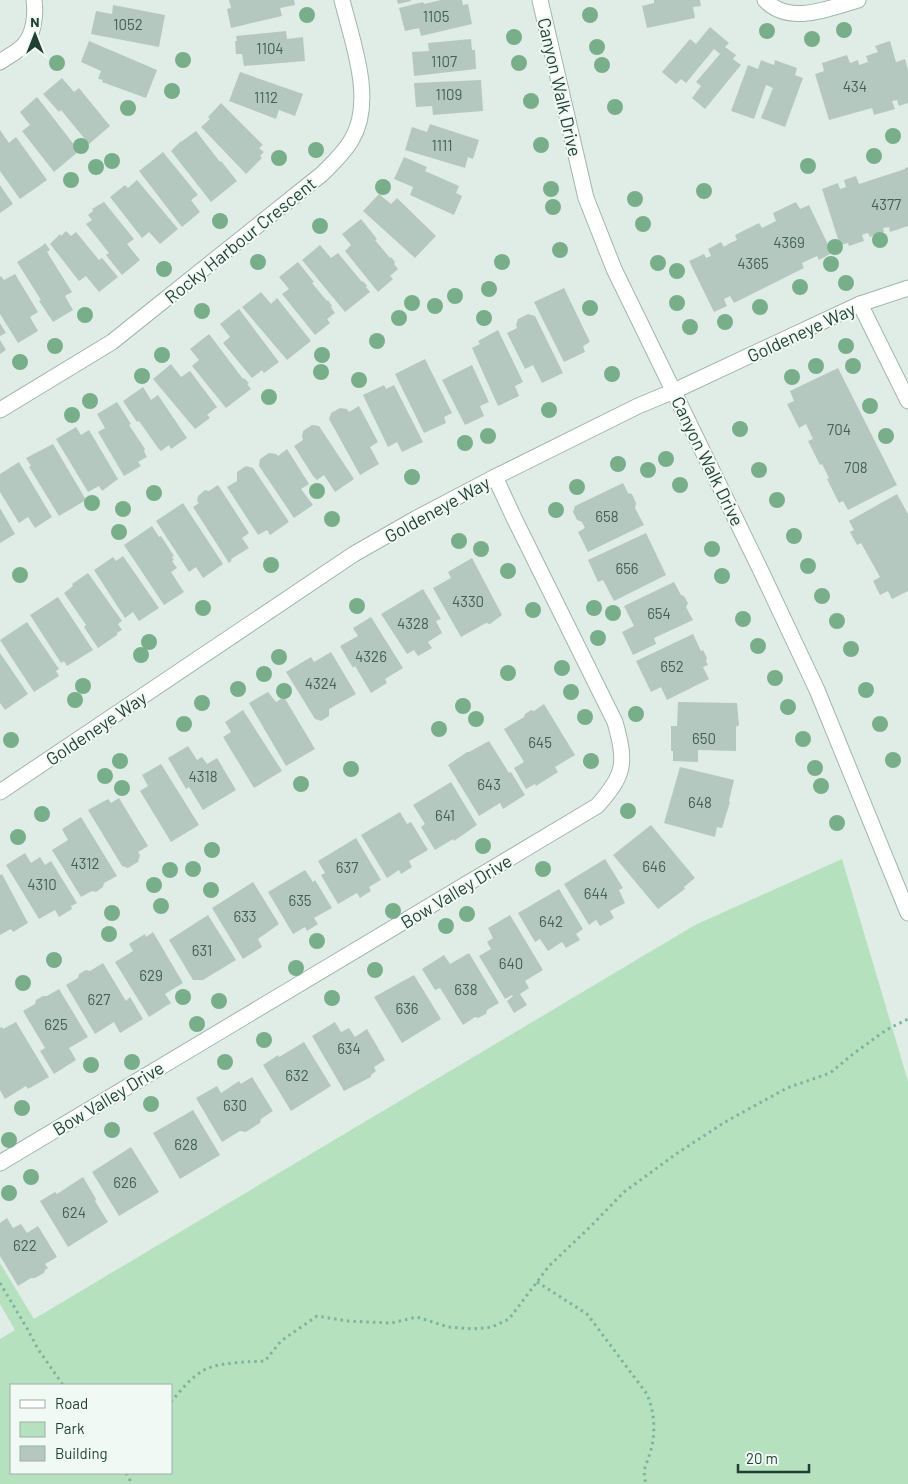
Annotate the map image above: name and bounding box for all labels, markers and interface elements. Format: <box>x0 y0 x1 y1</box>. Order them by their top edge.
house number: 1105 <box>423 7 449 25</box>
north arrow <box>10 10 60 60</box>
text: N <box>30 13 40 30</box>
house number: 1052 <box>113 15 143 33</box>
street label: Canyon Walk Drive <box>533 16 587 158</box>
house number: 1104 <box>256 39 284 57</box>
house number: 1107 <box>431 52 457 70</box>
house number: 434 <box>843 77 867 95</box>
house number: 1109 <box>436 85 462 103</box>
house number: 1112 <box>254 88 278 106</box>
house number: 1111 <box>431 136 453 154</box>
street label: Rocky Harbour Crescent <box>160 172 320 308</box>
house number: 4377 <box>871 195 901 213</box>
house number: 4369 <box>773 233 805 251</box>
house number: 4365 <box>737 254 769 272</box>
street label: Goldeneye Way <box>743 297 859 367</box>
street label: Canyon Walk Drive <box>667 393 749 529</box>
house number: 704 <box>827 420 851 438</box>
house number: 708 <box>844 458 868 476</box>
street label: Goldeneye Way <box>381 471 493 547</box>
house number: 658 <box>595 507 619 525</box>
house number: 656 <box>615 559 639 577</box>
house number: 4330 <box>452 592 484 610</box>
house number: 654 <box>647 604 671 622</box>
house number: 4328 <box>397 614 429 632</box>
house number: 4326 <box>355 647 387 665</box>
house number: 652 <box>660 657 684 675</box>
house number: 4324 <box>305 674 337 692</box>
street label: Goldeneye Way <box>41 686 151 770</box>
house number: 650 <box>692 729 716 747</box>
house number: 645 <box>528 733 552 751</box>
house number: 4318 <box>189 767 217 785</box>
house number: 643 <box>477 775 501 793</box>
house number: 648 <box>688 793 712 811</box>
house number: 641 <box>435 806 455 824</box>
street label: Bow Valley Drive <box>396 849 516 933</box>
house number: 4312 <box>70 854 100 872</box>
house number: 646 <box>642 857 666 875</box>
house number: 637 <box>336 858 358 876</box>
house number: 4310 <box>27 875 57 893</box>
house number: 644 <box>584 884 608 902</box>
house number: 635 <box>288 891 312 909</box>
house number: 633 <box>233 907 257 925</box>
house number: 642 <box>539 912 563 930</box>
house number: 631 <box>192 941 212 959</box>
house number: 640 <box>499 954 523 972</box>
house number: 629 <box>139 966 163 984</box>
house number: 638 <box>454 980 478 998</box>
house number: 627 <box>88 990 110 1008</box>
house number: 636 <box>395 999 419 1017</box>
house number: 625 <box>44 1015 68 1033</box>
house number: 634 <box>337 1039 361 1057</box>
street label: Bow Valley Drive <box>48 1056 168 1140</box>
house number: 632 <box>285 1066 309 1084</box>
house number: 630 <box>223 1096 247 1114</box>
house number: 628 <box>174 1135 198 1153</box>
house number: 626 <box>113 1173 137 1191</box>
house number: 624 <box>62 1203 86 1221</box>
house number: 622 <box>13 1236 37 1254</box>
legend <box>10 1384 172 1474</box>
text: Road <box>55 1394 88 1412</box>
text: Park <box>55 1419 85 1437</box>
scale bar <box>738 1442 809 1474</box>
text: Building <box>55 1444 108 1462</box>
text: 20 m <box>746 1449 778 1467</box>

